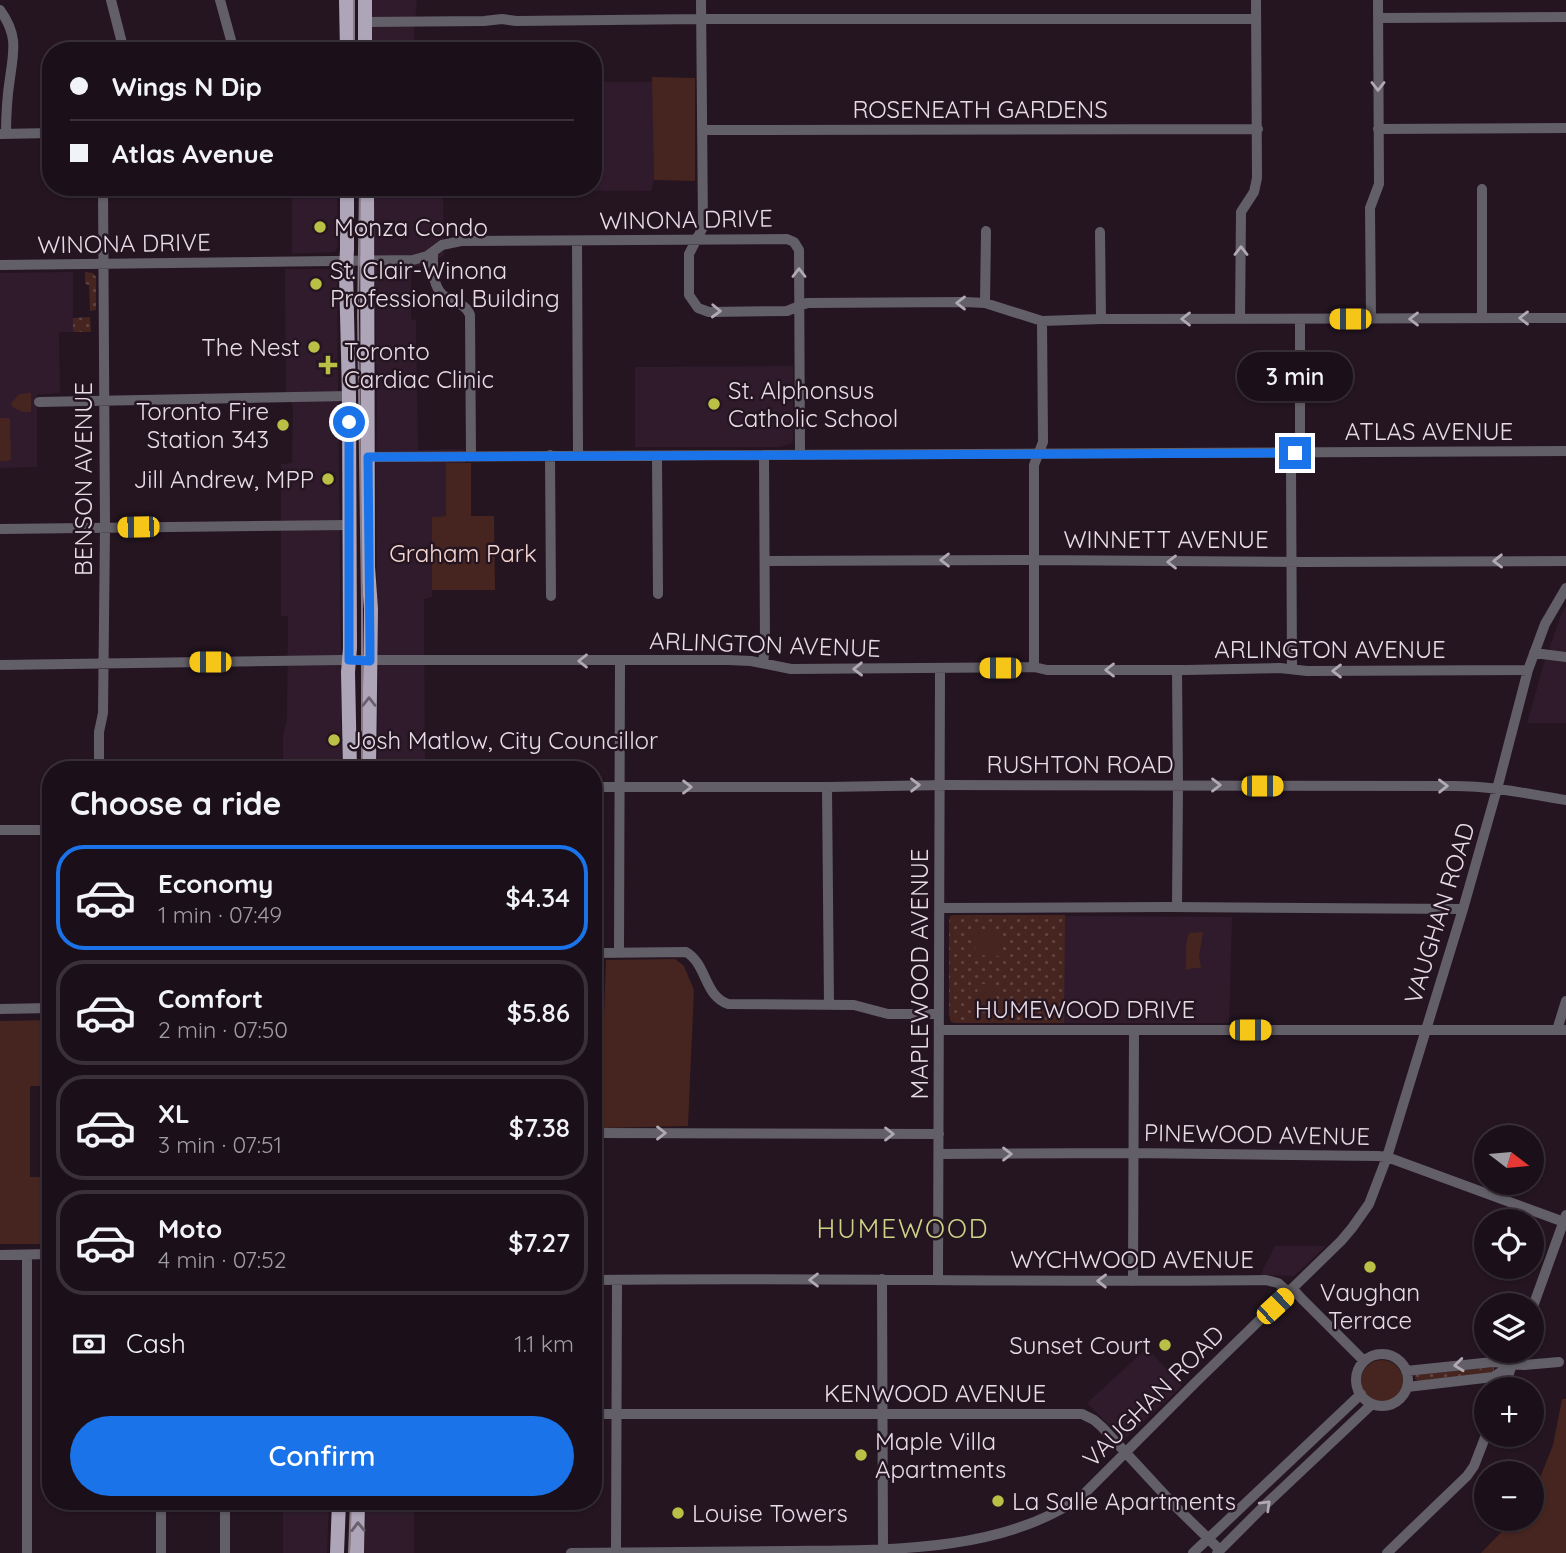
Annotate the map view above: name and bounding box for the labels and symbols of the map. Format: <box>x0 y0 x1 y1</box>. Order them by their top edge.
one-way arrow <box>1370 81 1386 92</box>
street label: ROSENEATH GARDENS <box>852 94 1108 124</box>
street label: WINONA DRIVE <box>599 202 773 236</box>
place label: Monza Condo <box>334 212 488 242</box>
marker: Monza Condo <box>312 219 328 235</box>
street label: WINONA DRIVE <box>37 226 211 260</box>
one-way arrow <box>1233 245 1249 256</box>
place label: St. Clair-Winona Professional Building <box>330 255 560 313</box>
one-way arrow <box>791 268 807 278</box>
marker: St. Clair-Winona Professional Building <box>308 276 324 292</box>
one-way arrow <box>956 295 967 310</box>
one-way arrow <box>711 304 722 319</box>
car <box>1330 309 1372 330</box>
one-way arrow <box>1518 310 1529 326</box>
one-way arrow <box>1180 311 1191 327</box>
one-way arrow <box>1408 311 1418 327</box>
place label: The Nest <box>201 332 300 362</box>
place label: Toronto Cardiac Clinic <box>344 336 494 394</box>
marker: The Nest <box>306 339 322 355</box>
callout: 3 min <box>1237 351 1353 400</box>
marker: Toronto Cardiac Clinic <box>318 355 338 375</box>
place label: St. Alphonsus Catholic School <box>728 375 898 433</box>
street label: BENSON AVENUE <box>68 382 98 576</box>
place label: Toronto Fire Station 343 <box>136 396 269 454</box>
marker: St. Alphonsus Catholic School <box>706 396 722 412</box>
route start <box>333 406 365 438</box>
street label: ATLAS AVENUE <box>1345 416 1513 446</box>
marker: Toronto Fire Station 343 <box>275 417 291 433</box>
route end <box>1279 437 1311 469</box>
place label: Jill Andrew, MPP <box>134 464 314 494</box>
marker: Jill Andrew, MPP <box>320 471 336 487</box>
car <box>117 516 160 538</box>
street label: WINNETT AVENUE <box>1063 524 1269 554</box>
park label: Graham Park <box>389 538 537 568</box>
one-way arrow <box>939 552 950 568</box>
one-way arrow <box>1492 553 1503 568</box>
one-way arrow <box>1167 554 1177 570</box>
street label: ARLINGTON AVENUE <box>649 625 881 663</box>
street label: ARLINGTON AVENUE <box>1214 634 1446 664</box>
car <box>190 652 232 673</box>
one-way arrow <box>577 653 588 669</box>
car <box>980 658 1022 679</box>
one-way arrow <box>853 661 863 677</box>
one-way arrow <box>1104 662 1115 678</box>
one-way arrow <box>1332 663 1342 679</box>
one-way arrow <box>361 696 377 707</box>
place label: Josh Matlow, City Councillor <box>348 725 658 755</box>
marker: Josh Matlow, City Councillor <box>326 732 342 748</box>
street label: RUSHTON ROAD <box>987 749 1173 779</box>
car <box>1242 776 1284 797</box>
one-way arrow <box>910 777 921 793</box>
one-way arrow <box>1211 777 1222 793</box>
one-way arrow <box>1439 778 1449 794</box>
one-way arrow <box>683 779 693 795</box>
street label: VAUGHAN ROAD <box>1397 819 1481 1007</box>
street label: MAPLEWOOD AVENUE <box>904 849 934 1099</box>
street label: HUMEWOOD DRIVE <box>975 994 1195 1024</box>
car <box>1230 1020 1272 1041</box>
street label: PINEWOOD AVENUE <box>1144 1117 1370 1151</box>
one-way arrow <box>657 1125 667 1141</box>
north arrow <box>1474 1125 1544 1195</box>
one-way arrow <box>884 1126 895 1142</box>
one-way arrow <box>1002 1146 1013 1162</box>
district label: HUMEWOOD <box>816 1212 990 1245</box>
street label: WYCHWOOD AVENUE <box>1010 1244 1254 1274</box>
marker: Vaughan Terrace <box>1362 1259 1378 1275</box>
one-way arrow <box>808 1272 819 1287</box>
one-way arrow <box>1097 1273 1107 1289</box>
place label: Vaughan Terrace <box>1320 1277 1420 1335</box>
car <box>1253 1284 1298 1328</box>
street label: VAUGHAN ROAD <box>1076 1319 1230 1473</box>
place label: Sunset Court <box>1009 1330 1151 1360</box>
marker: Sunset Court <box>1157 1337 1173 1353</box>
one-way arrow <box>1454 1358 1465 1373</box>
street label: KENWOOD AVENUE <box>824 1378 1046 1408</box>
place label: Maple Villa Apartments <box>875 1426 1006 1484</box>
marker: Maple Villa Apartments <box>853 1447 869 1463</box>
place label: La Salle Apartments <box>1012 1486 1236 1516</box>
marker: La Salle Apartments <box>990 1493 1006 1509</box>
place label: Louise Towers <box>692 1498 848 1528</box>
one-way arrow <box>1258 1500 1271 1513</box>
marker: Louise Towers <box>670 1505 686 1521</box>
one-way arrow <box>350 1521 366 1532</box>

